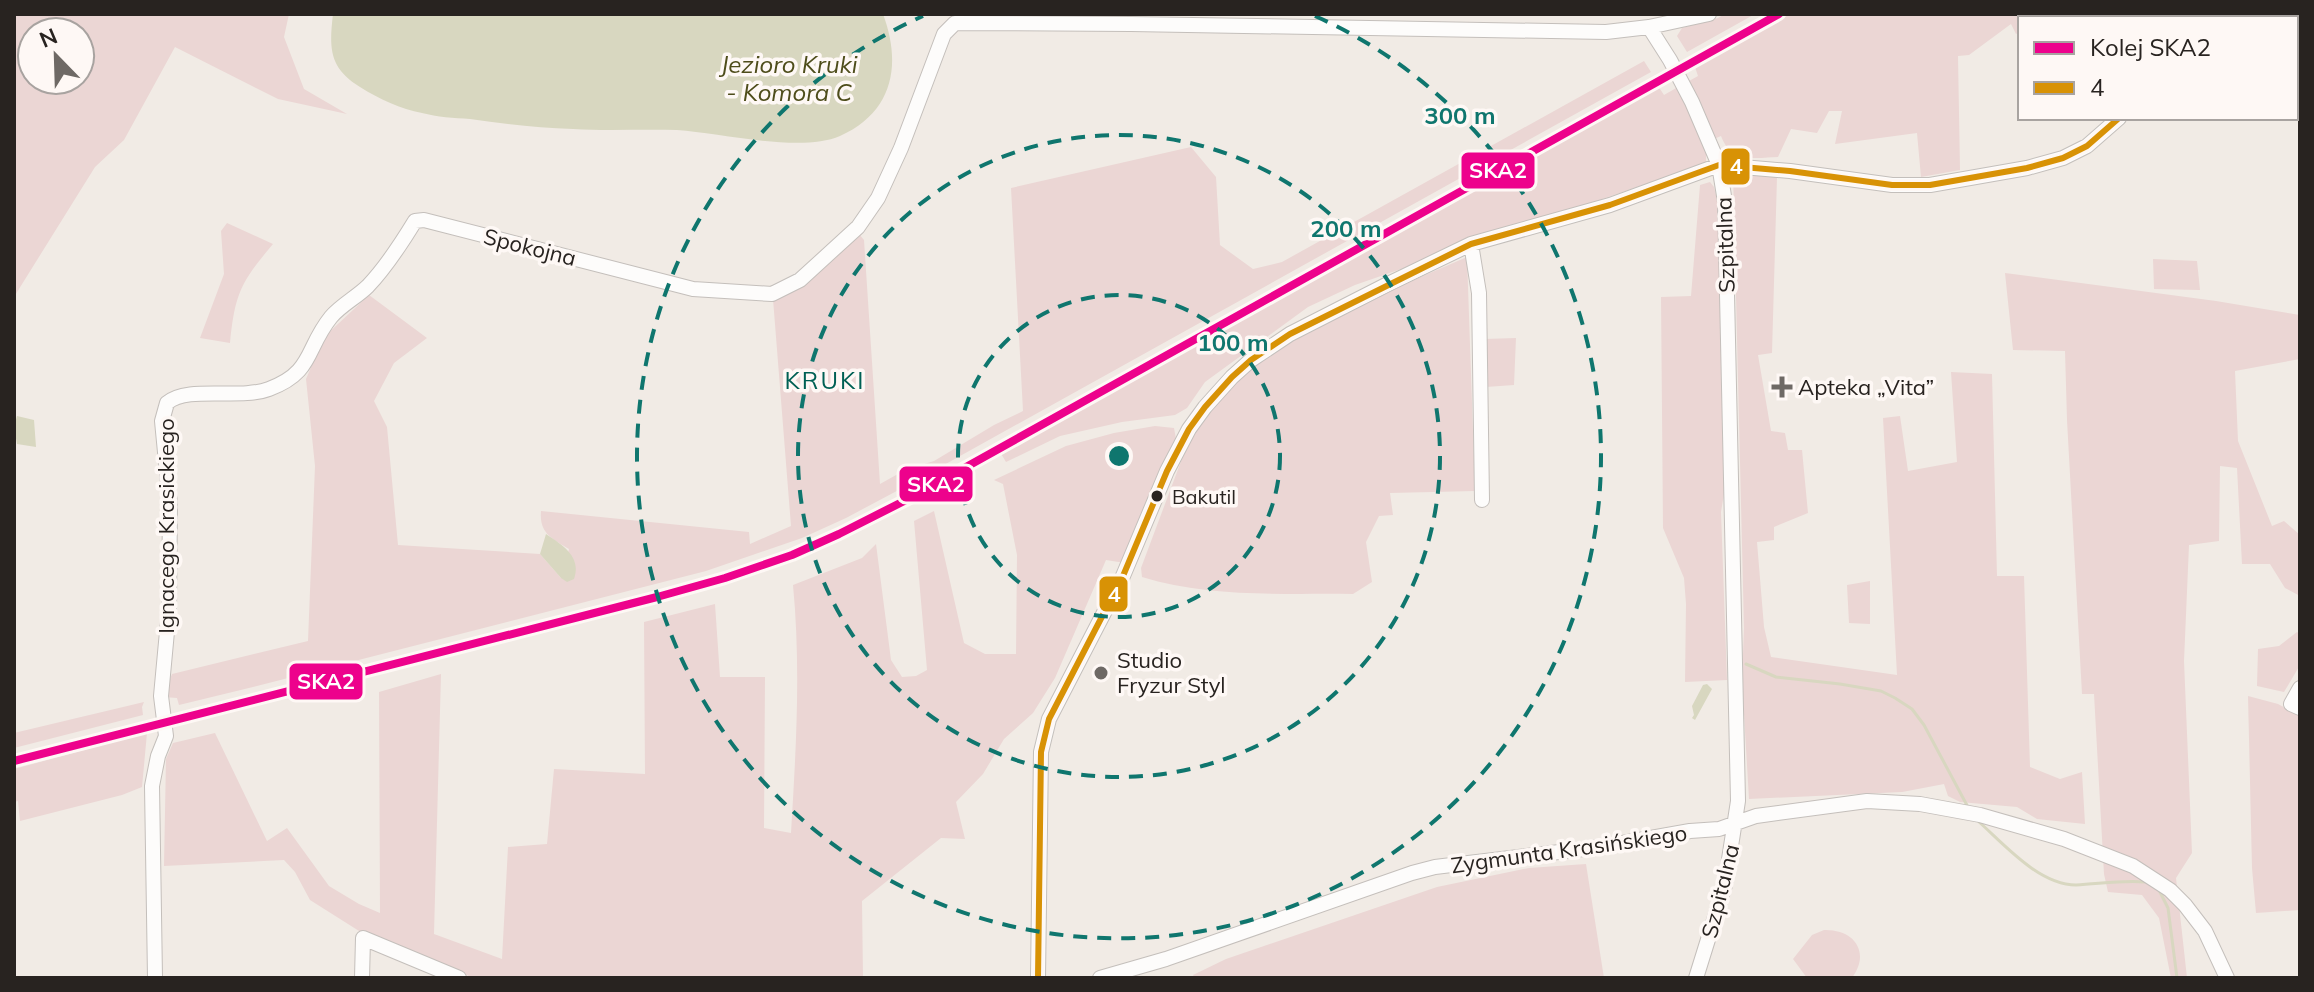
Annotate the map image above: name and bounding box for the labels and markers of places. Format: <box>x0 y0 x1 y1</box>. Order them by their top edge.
place label: Apteka „Vita” <box>1798 373 1934 401</box>
marker: Apteka „Vita” <box>1773 378 1791 396</box>
centre of rings <box>1105 442 1133 470</box>
place label: Bakutil <box>1172 484 1236 509</box>
marker: Bakutil <box>1149 488 1165 504</box>
place label: Studio Fryzur Styl <box>1117 646 1226 699</box>
marker: Studio Fryzur Styl <box>1092 664 1110 682</box>

